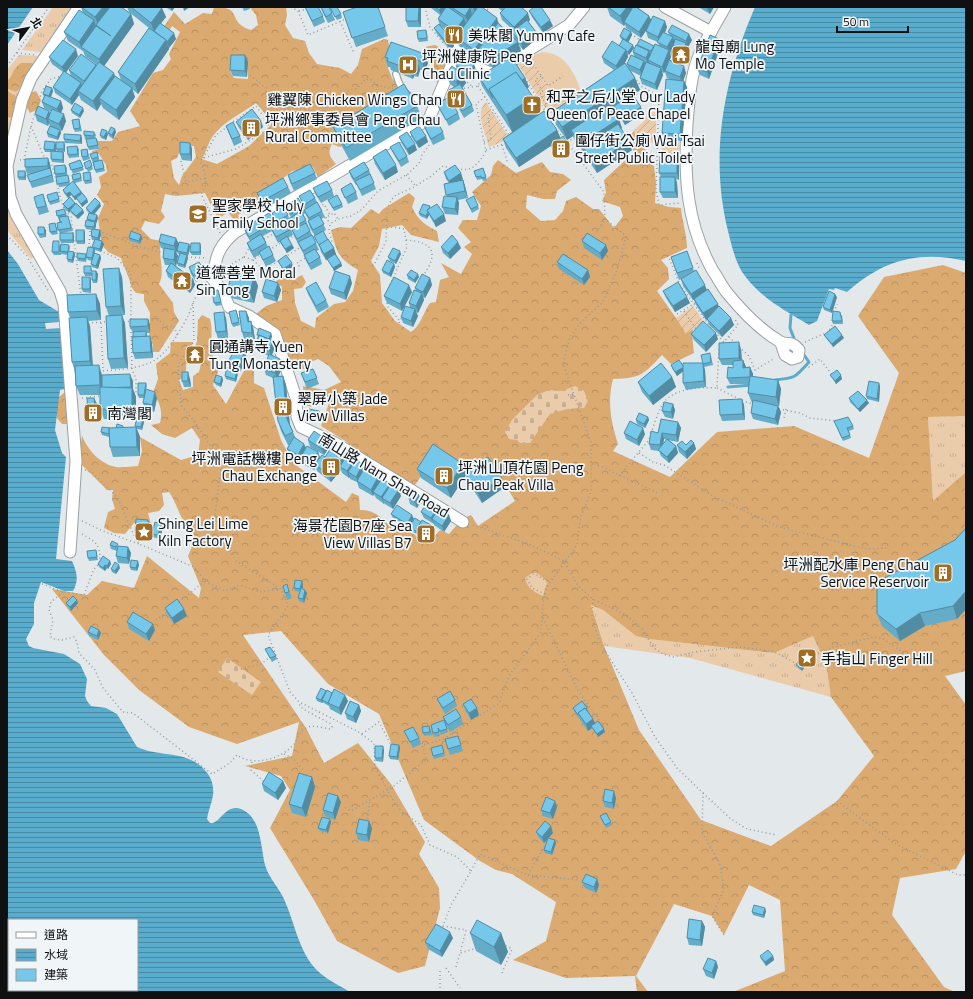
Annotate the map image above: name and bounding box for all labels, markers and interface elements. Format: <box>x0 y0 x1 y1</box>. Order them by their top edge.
north arrow <box>8 8 48 48</box>
scale bar <box>837 8 908 34</box>
text: 50 m <box>843 12 869 31</box>
text: 北 <box>27 14 46 32</box>
restaurant icon: 美味閣 Yummy Cafe <box>443 24 465 46</box>
place label: 美味閣 Yummy Cafe <box>468 24 595 47</box>
place label: 龍母廟 Lung Mo Temple <box>695 35 774 75</box>
temple icon: 龍母廟 Lung Mo Temple <box>670 44 692 66</box>
place label: 坪洲健康院 Peng Chau Clinic <box>422 45 533 85</box>
hospital icon: 坪洲健康院 Peng Chau Clinic <box>397 54 419 76</box>
place label: 和平之后小堂 Our Lady Queen of Peace Chapel <box>546 85 696 125</box>
place label: 雞翼陳 Chicken Wings Chan <box>267 88 442 111</box>
restaurant icon: 雞翼陳 Chicken Wings Chan <box>445 88 467 110</box>
church icon: 和平之后小堂 Our Lady Queen of Peace Chapel <box>521 94 543 116</box>
place label: 坪洲鄉事委員會 Peng Chau Rural Committee <box>265 108 440 148</box>
building icon: 坪洲鄉事委員會 Peng Chau Rural Committee <box>240 117 262 139</box>
place label: 圍仔街公廁 Wai Tsai Street Public Toilet <box>575 129 705 169</box>
building icon: 圍仔街公廁 Wai Tsai Street Public Toilet <box>550 138 572 160</box>
place label: 聖家學校 Holy Family School <box>212 194 304 234</box>
school or university icon: 聖家學校 Holy Family School <box>187 203 209 225</box>
place label: 道德善堂 Moral Sin Tong <box>196 261 296 301</box>
temple icon: 道德善堂 Moral Sin Tong <box>171 270 193 292</box>
place label: 圓通講寺 Yuen Tung Monastery <box>209 335 311 375</box>
temple icon: 圓通講寺 Yuen Tung Monastery <box>184 344 206 366</box>
place label: 翠屏小築 Jade View Villas <box>297 387 388 427</box>
building icon: 翠屏小築 Jade View Villas <box>272 396 294 418</box>
building icon: 南灣閣 <box>82 402 104 424</box>
place label: 南灣閣 <box>107 402 152 425</box>
street label: 南山路 Nam Shan Road <box>314 427 454 523</box>
place label: 坪洲電話機樓 Peng Chau Exchange <box>192 447 317 487</box>
building icon: 坪洲電話機樓 Peng Chau Exchange <box>320 456 342 478</box>
place label: 坪洲山頂花園 Peng Chau Peak Villa <box>458 456 584 496</box>
building icon: 坪洲山頂花園 Peng Chau Peak Villa <box>433 465 455 487</box>
place label: Shing Lei Lime Kiln Factory <box>158 512 248 552</box>
place label: 海景花園B7座 Sea View Villas B7 <box>293 514 412 554</box>
place icon: Shing Lei Lime Kiln Factory <box>133 521 155 543</box>
building icon: 海景花園B7座 Sea View Villas B7 <box>415 523 437 545</box>
place label: 坪洲配水庫 Peng Chau Service Reservoir <box>784 553 929 593</box>
building icon: 坪洲配水庫 Peng Chau Service Reservoir <box>932 562 954 584</box>
place icon: 手指山 Finger Hill <box>796 647 818 669</box>
place label: 手指山 Finger Hill <box>821 647 933 670</box>
legend <box>8 919 138 991</box>
text: 道路 <box>44 925 68 944</box>
text: 水域 <box>44 945 68 964</box>
text: 建築 <box>44 965 68 984</box>

